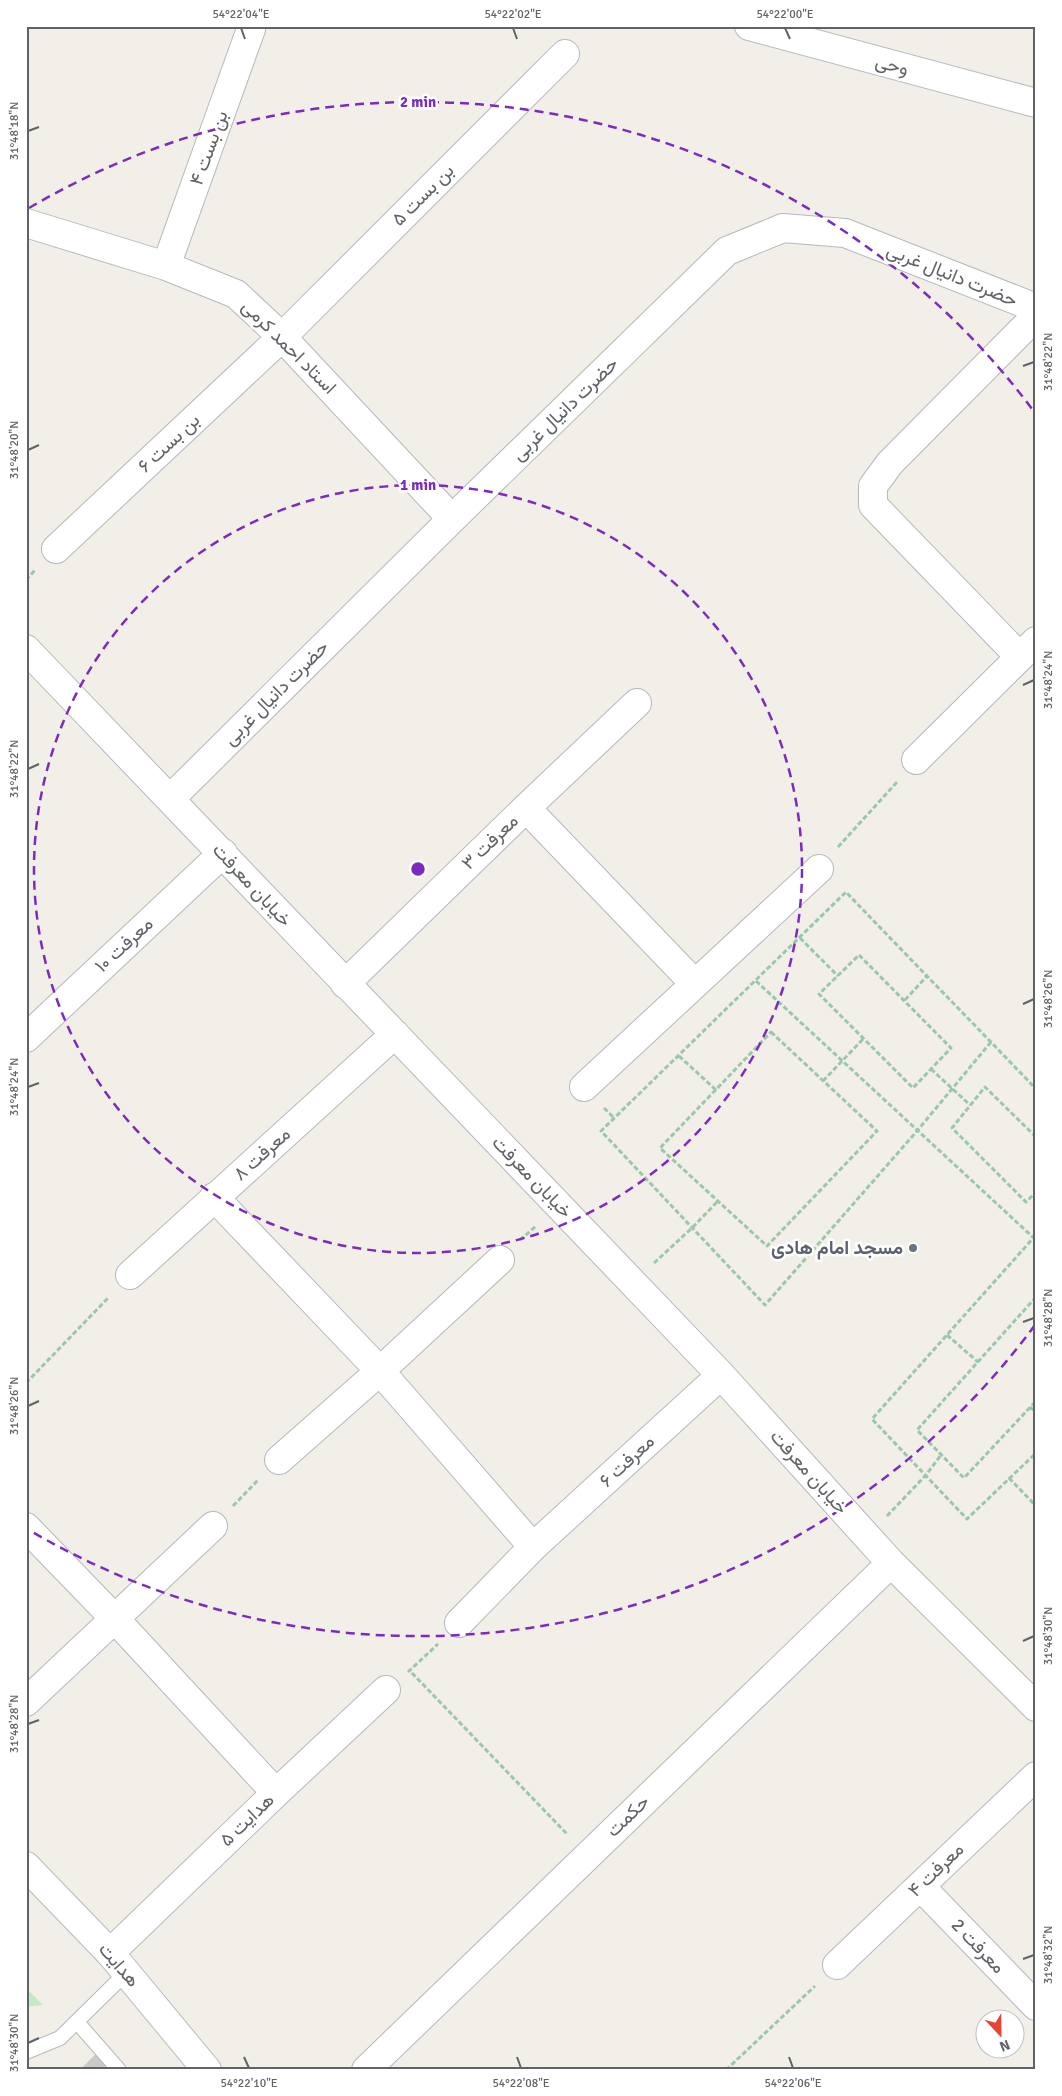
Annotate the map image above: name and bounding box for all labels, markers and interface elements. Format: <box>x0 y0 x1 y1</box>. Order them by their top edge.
text: 54°22'04"E <box>212 7 270 22</box>
text: 54°22'02"E <box>484 7 542 22</box>
text: 54°22'00"E <box>756 7 814 22</box>
street label: وحی <box>873 49 911 81</box>
text: 2 min <box>400 93 436 111</box>
text: 31°48'18"N <box>7 102 22 160</box>
street label: بن بست ۴ <box>184 107 234 189</box>
street label: بن بست ۵ <box>387 159 459 231</box>
street label: حضرت دانیال غربی <box>883 238 1021 312</box>
street label: استاد احمد کرمی <box>237 295 341 399</box>
text: 31°48'22"N <box>1041 333 1056 391</box>
street label: حضرت دانیال غربی <box>507 352 623 466</box>
street label: بن بست ۶ <box>133 408 205 478</box>
text: 31°48'20"N <box>7 421 22 479</box>
text: 1 min <box>400 476 436 494</box>
street label: حضرت دانیال غربی <box>218 635 334 751</box>
text: 31°48'24"N <box>1041 651 1056 709</box>
text: 31°48'22"N <box>7 740 22 798</box>
street label: معرفت ۳ <box>456 809 524 875</box>
street label: خیابان معرفت <box>207 838 297 932</box>
centre of rings <box>409 860 427 878</box>
street label: معرفت ۱۰ <box>90 912 158 978</box>
text: 31°48'26"N <box>1041 970 1056 1028</box>
text: 31°48'24"N <box>7 1058 22 1116</box>
street label: معرفت ۸ <box>228 1122 296 1186</box>
street label: خیابان معرفت <box>487 1131 577 1223</box>
place label: مسجد امام هادی <box>771 1236 903 1260</box>
marker: مسجد امام هادی <box>907 1242 919 1254</box>
text: 31°48'28"N <box>1041 1289 1056 1347</box>
text: 31°48'26"N <box>7 1377 22 1435</box>
street label: خیابان معرفت <box>765 1425 853 1519</box>
street label: معرفت ۶ <box>594 1429 660 1493</box>
text: 31°48'30"N <box>1041 1607 1056 1665</box>
text: 31°48'28"N <box>7 1695 22 1753</box>
street label: هدایت ۵ <box>215 1788 279 1852</box>
street label: حکمت <box>601 1790 655 1842</box>
street label: معرفت ۴ <box>903 1838 969 1902</box>
street label: معرفت 2 <box>946 1913 1010 1979</box>
text: 31°48'32"N <box>1041 1926 1056 1984</box>
street label: هدایت <box>93 1938 145 1992</box>
north arrow <box>974 2008 1024 2058</box>
text: 31°48'30"N <box>7 2014 22 2072</box>
text: N <box>997 2036 1012 2055</box>
text: 54°22'10"E <box>220 2076 278 2091</box>
text: 54°22'08"E <box>492 2076 550 2091</box>
text: 54°22'06"E <box>764 2076 822 2091</box>

